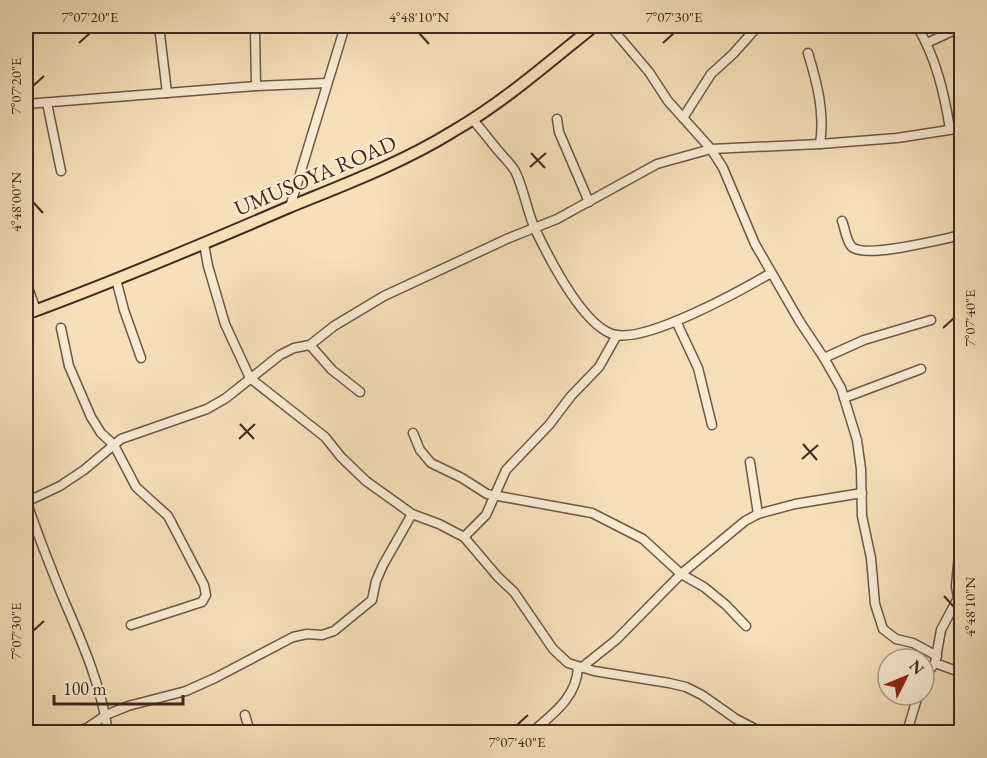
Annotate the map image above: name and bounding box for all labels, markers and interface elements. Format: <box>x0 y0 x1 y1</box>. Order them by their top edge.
text: 7°07'20"E <box>62 7 119 26</box>
text: 4°48'10"N <box>389 7 449 26</box>
text: 7°07'30"E <box>646 7 703 26</box>
text: 7°07'20"E <box>6 57 25 114</box>
street label: UMUSOYA ROAD <box>230 128 401 223</box>
text: 4°48'00"N <box>6 172 25 232</box>
text: 7°07'40"E <box>960 289 979 346</box>
text: 4°48'10"N <box>960 577 979 637</box>
text: 7°07'30"E <box>6 602 25 659</box>
north arrow <box>876 647 936 707</box>
text: N <box>905 655 929 679</box>
scale bar <box>54 668 183 706</box>
text: 100 m <box>63 677 107 700</box>
text: 7°07'40"E <box>489 732 546 751</box>

